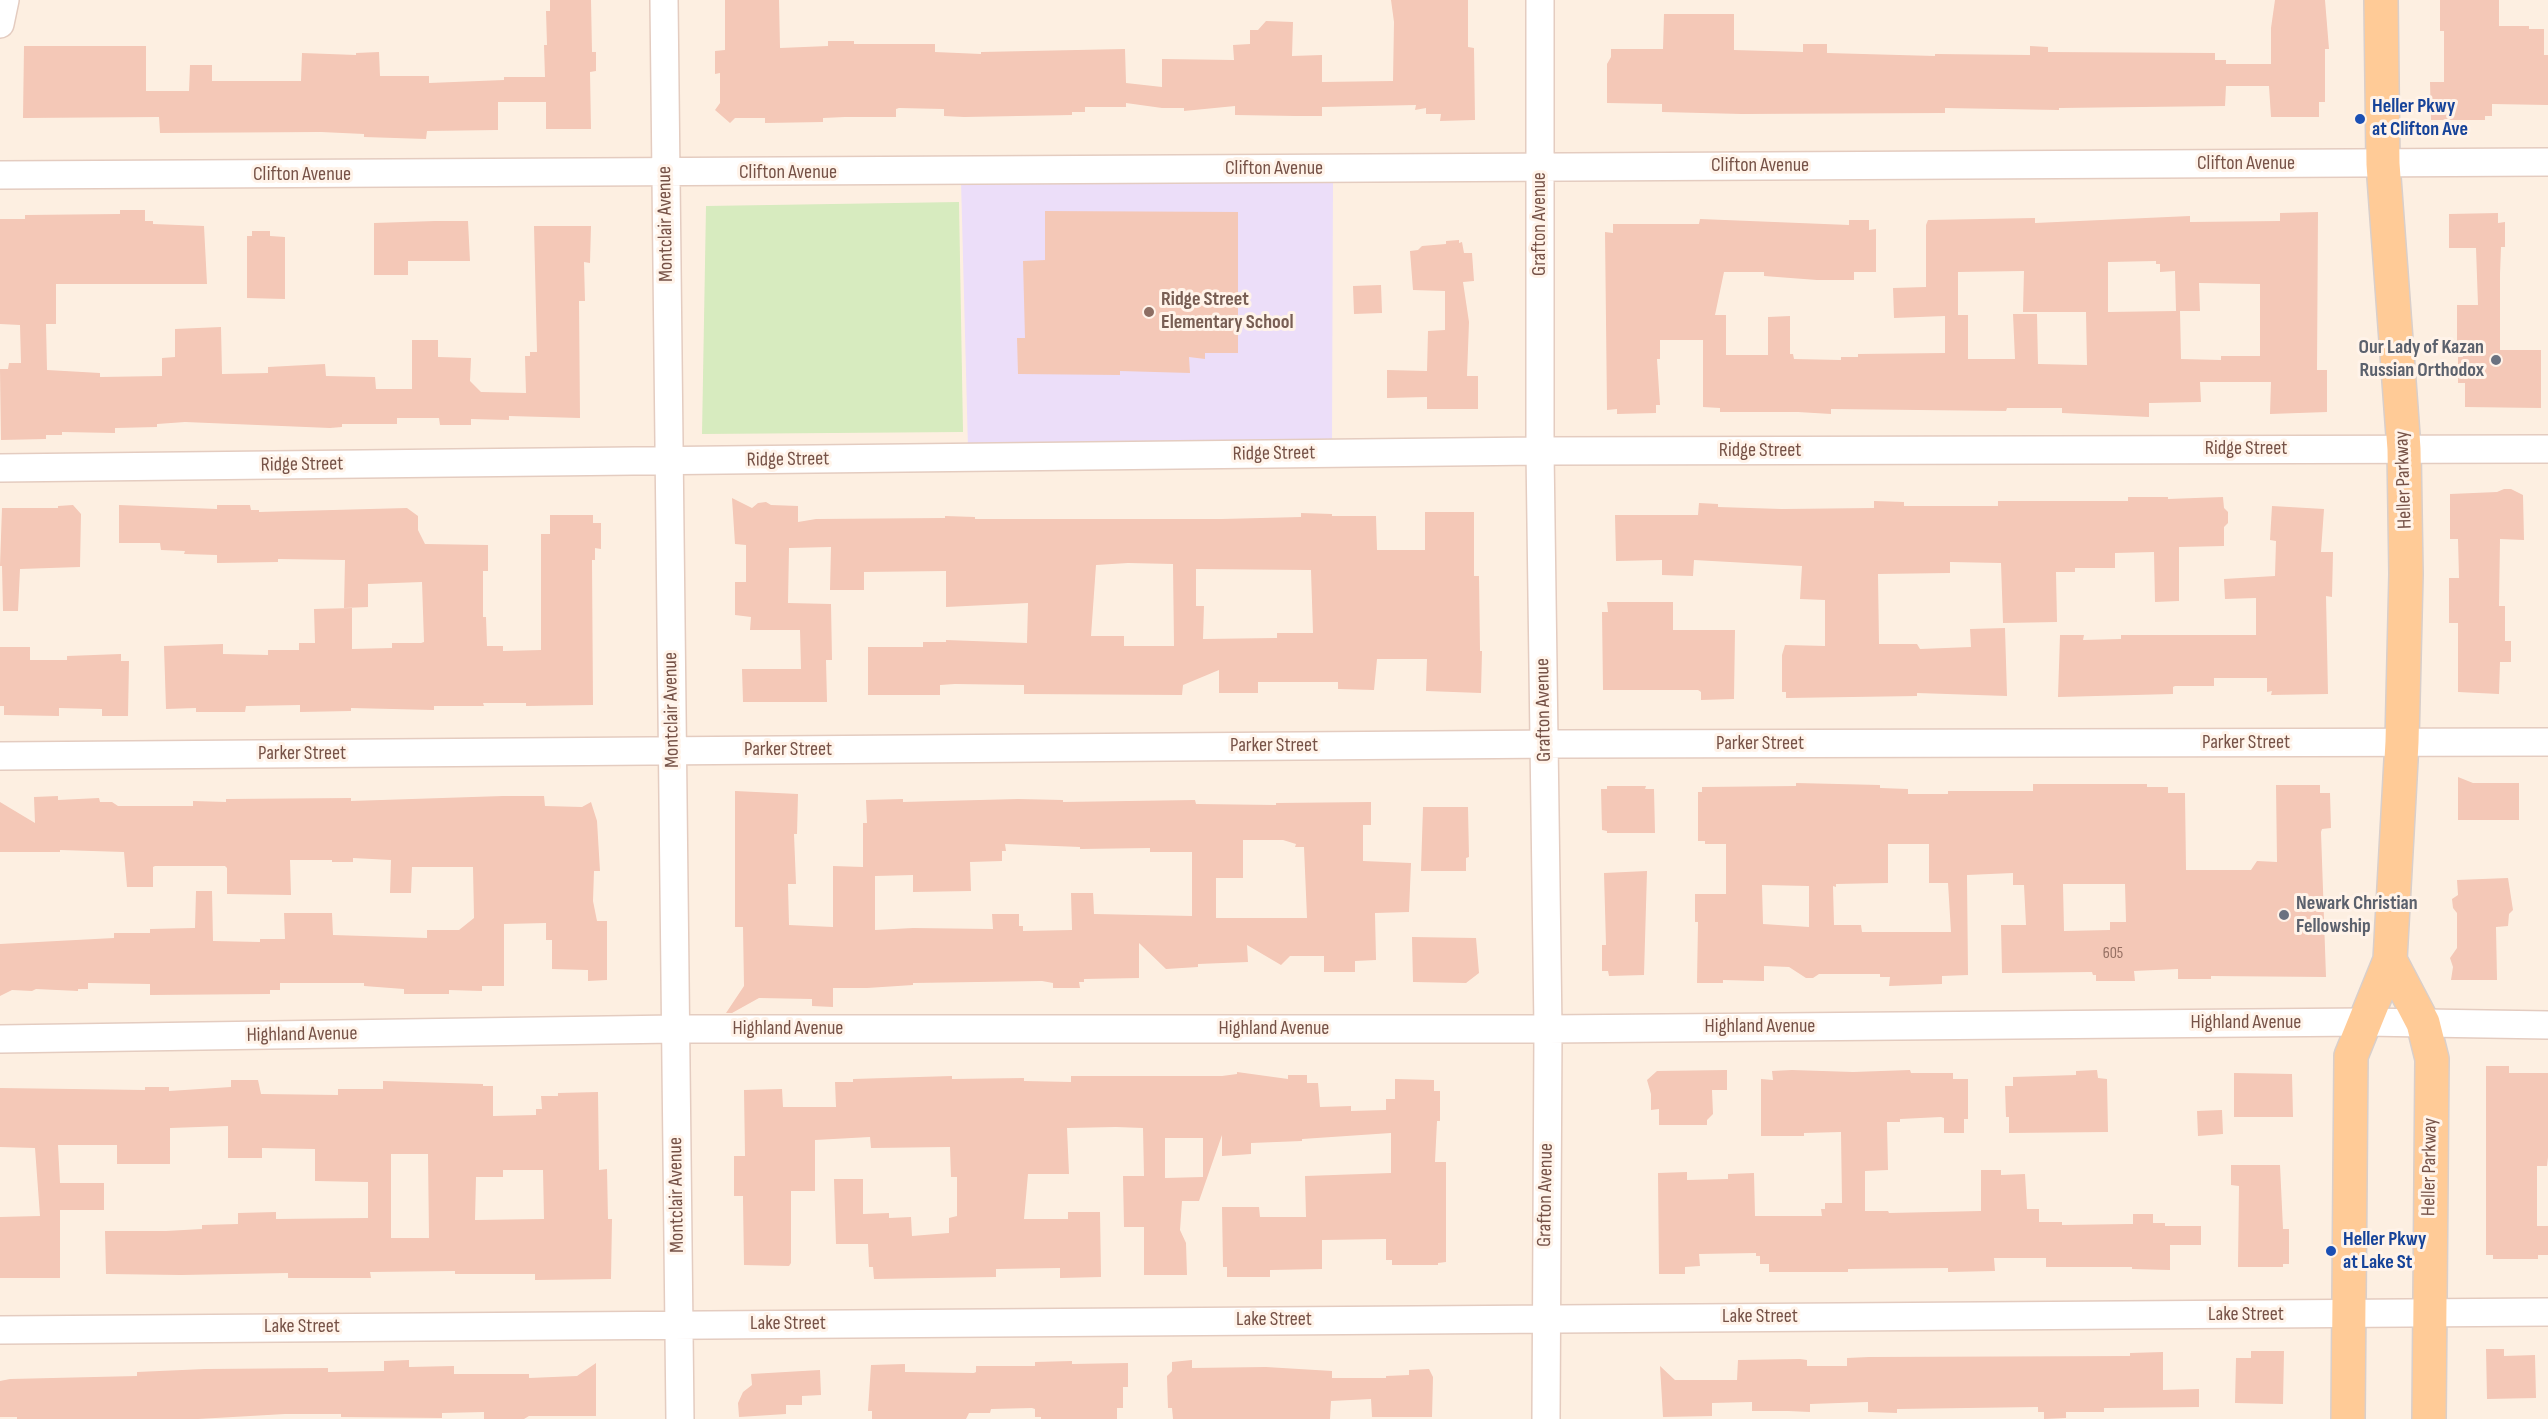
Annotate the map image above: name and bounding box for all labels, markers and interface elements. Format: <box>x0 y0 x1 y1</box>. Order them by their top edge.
place label: Heller Pkwy at Clifton Ave <box>2372 95 2468 142</box>
marker: Heller Pkwy at Clifton Ave <box>2353 112 2367 126</box>
street label: Clifton Avenue <box>2197 152 2295 176</box>
street label: Clifton Avenue <box>1711 154 1809 178</box>
street label: Clifton Avenue <box>1225 157 1323 181</box>
street label: Clifton Avenue <box>739 161 837 185</box>
street label: Clifton Avenue <box>253 163 351 187</box>
street label: Montclair Avenue <box>653 166 679 282</box>
street label: Grafton Avenue <box>1528 172 1552 276</box>
place label: Ridge Street Elementary School <box>1161 288 1294 335</box>
marker: Ridge Street Elementary School <box>1142 305 1156 319</box>
place label: Our Lady of Kazan Russian Orthodox <box>2359 336 2484 383</box>
marker: Our Lady of Kazan Russian Orthodox <box>2489 353 2503 367</box>
street label: Heller Parkway <box>2390 431 2418 529</box>
street label: Ridge Street <box>2205 437 2287 461</box>
street label: Ridge Street <box>1719 439 1801 463</box>
street label: Ridge Street <box>1232 441 1316 467</box>
street label: Ridge Street <box>746 447 830 473</box>
street label: Ridge Street <box>260 452 344 478</box>
street label: Montclair Avenue <box>659 652 685 768</box>
street label: Grafton Avenue <box>1531 658 1557 762</box>
street label: Parker Street <box>2202 731 2290 755</box>
street label: Parker Street <box>1716 732 1804 756</box>
street label: Parker Street <box>1230 734 1318 758</box>
street label: Parker Street <box>744 738 832 762</box>
street label: Parker Street <box>258 742 346 766</box>
place label: Newark Christian Fellowship <box>2296 892 2418 939</box>
marker: Newark Christian Fellowship <box>2277 908 2291 922</box>
house number: 605 <box>2103 944 2123 964</box>
street label: Highland Avenue <box>2191 1011 2301 1035</box>
street label: Highland Avenue <box>1705 1015 1815 1039</box>
street label: Highland Avenue <box>733 1017 843 1041</box>
street label: Highland Avenue <box>1219 1017 1329 1041</box>
street label: Highland Avenue <box>246 1022 358 1048</box>
street label: Heller Parkway <box>2417 1118 2443 1216</box>
street label: Montclair Avenue <box>664 1137 690 1253</box>
street label: Grafton Avenue <box>1533 1143 1559 1247</box>
place label: Heller Pkwy at Lake St <box>2343 1228 2426 1275</box>
marker: Heller Pkwy at Lake St <box>2324 1244 2338 1258</box>
street label: Lake Street <box>2208 1303 2284 1327</box>
street label: Lake Street <box>1722 1305 1798 1329</box>
street label: Lake Street <box>1236 1308 1312 1332</box>
street label: Lake Street <box>750 1312 826 1336</box>
street label: Lake Street <box>264 1315 340 1339</box>

